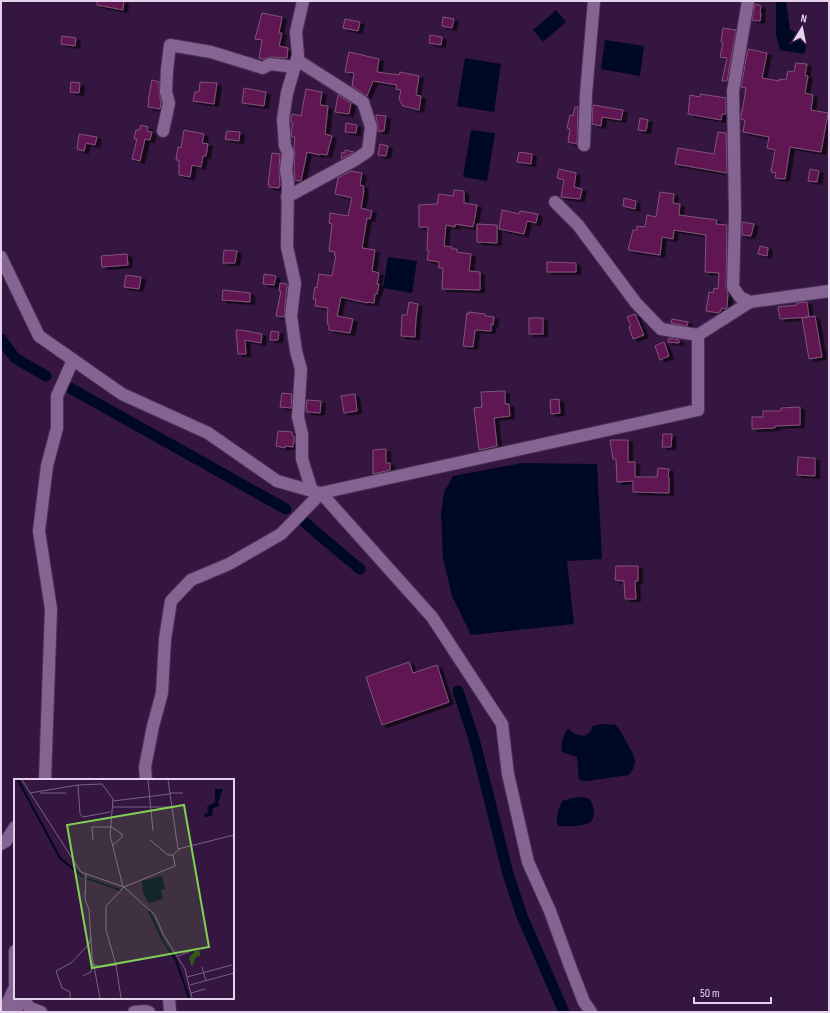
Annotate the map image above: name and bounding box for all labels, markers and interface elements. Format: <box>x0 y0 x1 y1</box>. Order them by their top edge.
north arrow <box>782 8 822 48</box>
text: N <box>800 12 808 26</box>
inset map <box>14 779 234 999</box>
scale bar <box>694 979 771 1005</box>
text: 50 m <box>700 986 720 1001</box>

